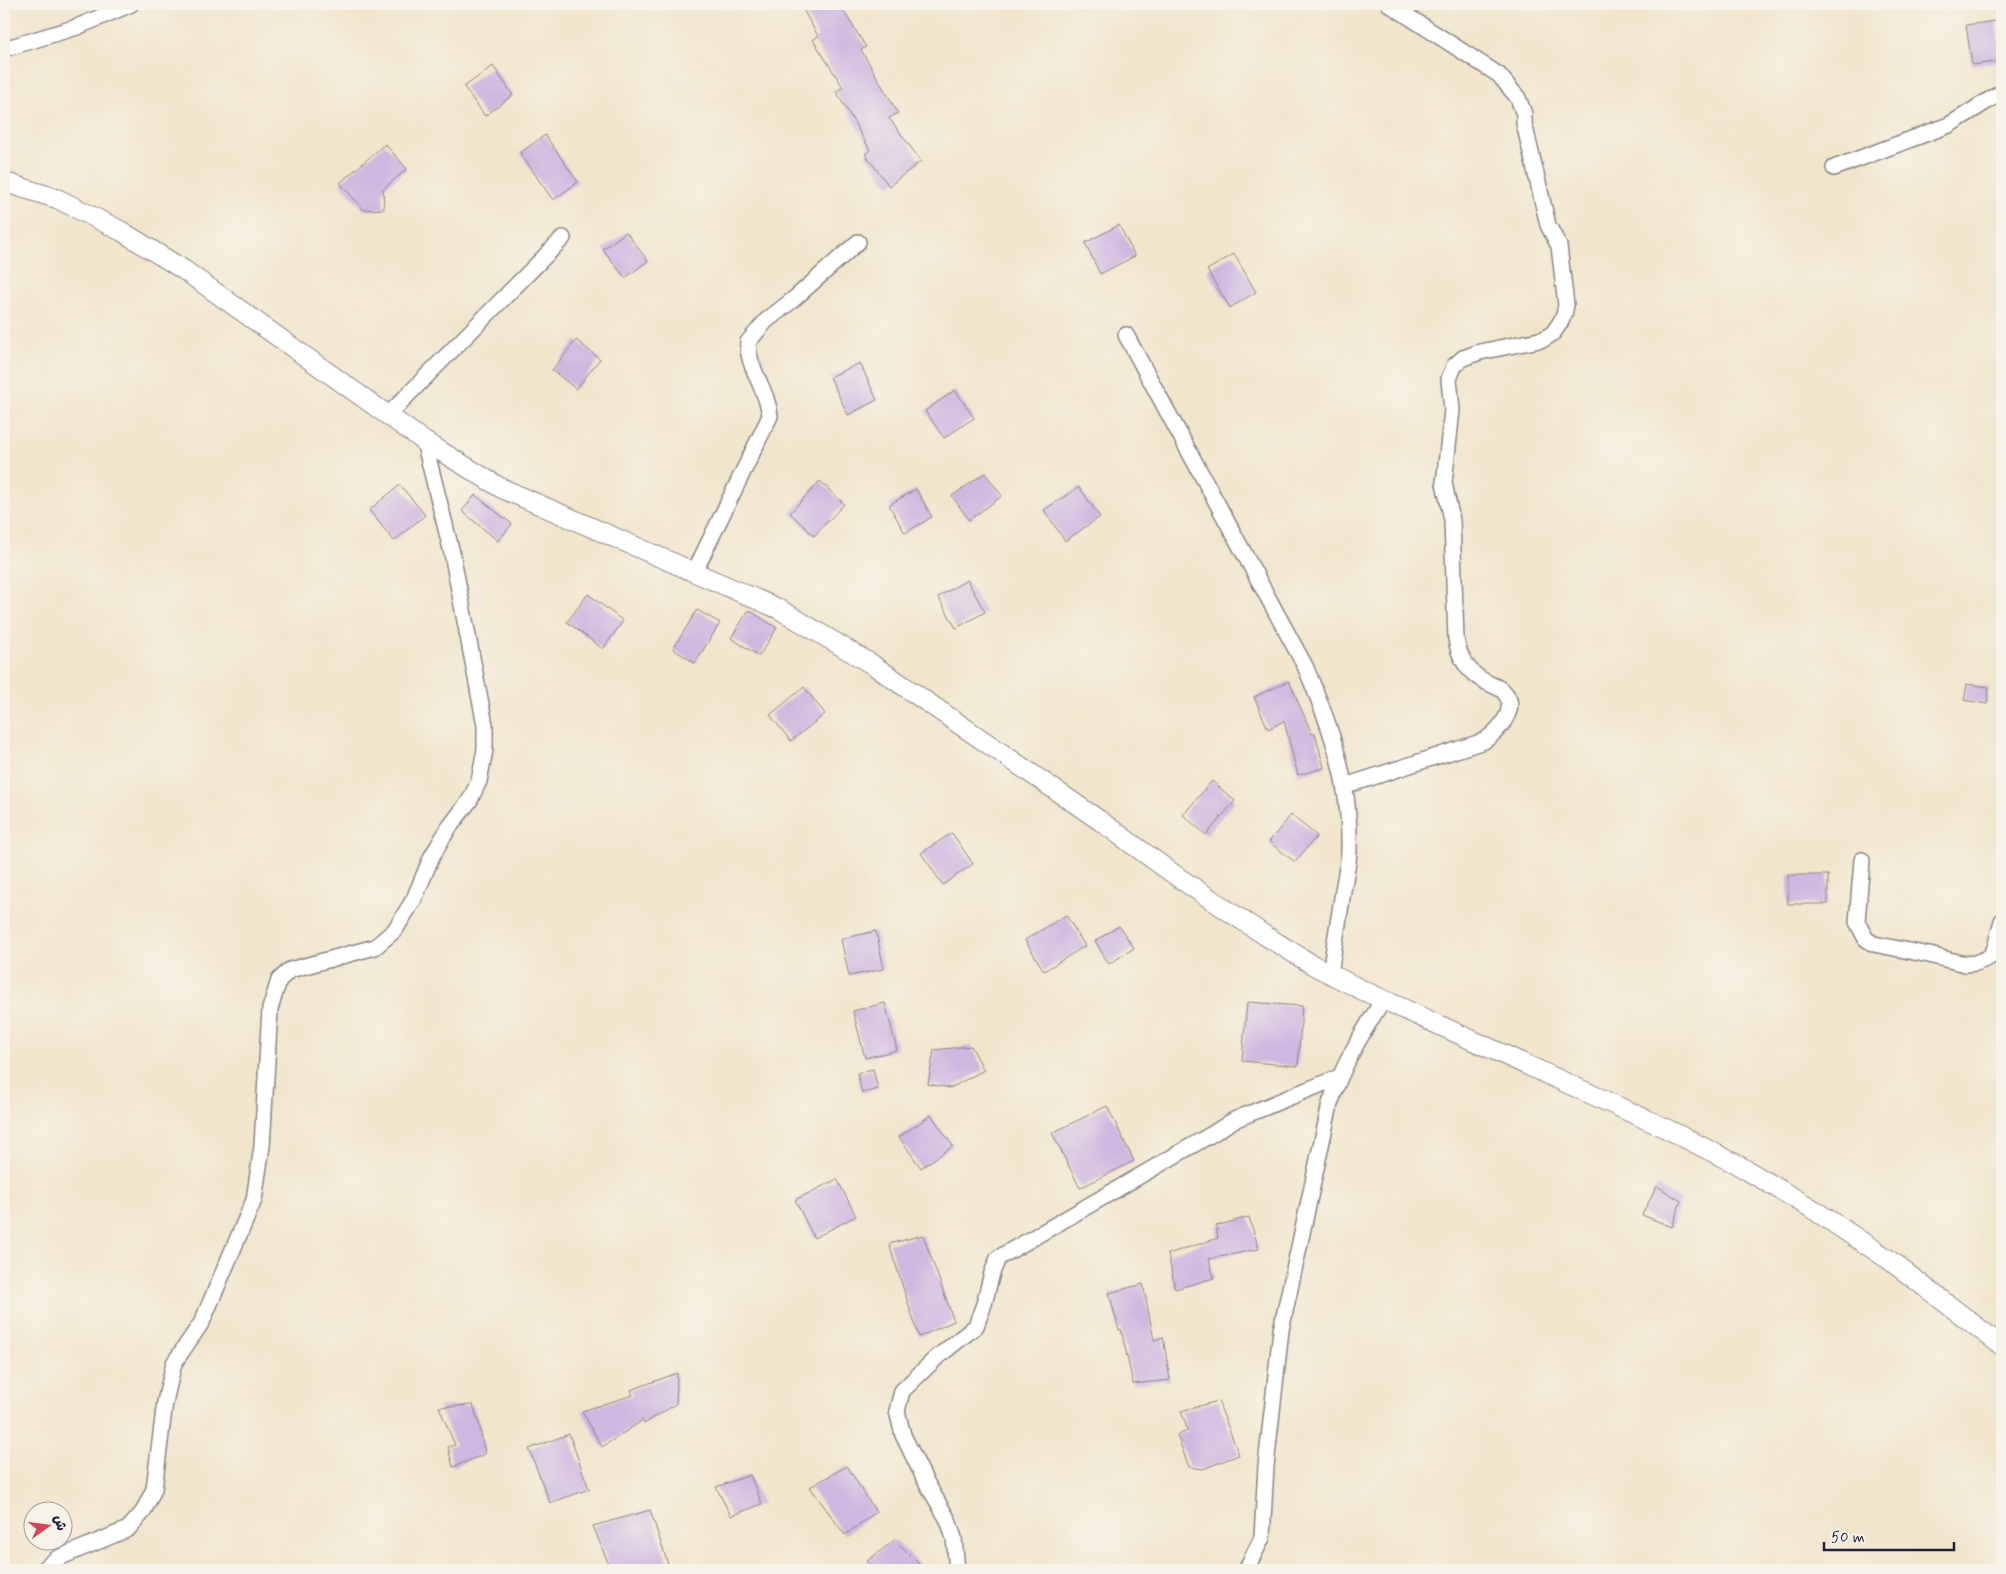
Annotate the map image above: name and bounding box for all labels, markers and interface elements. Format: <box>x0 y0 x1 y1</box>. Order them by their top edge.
north arrow <box>22 1502 72 1552</box>
text: ش <box>49 1513 70 1533</box>
scale bar <box>1824 1519 1954 1551</box>
text: 50 m <box>1831 1528 1865 1548</box>

